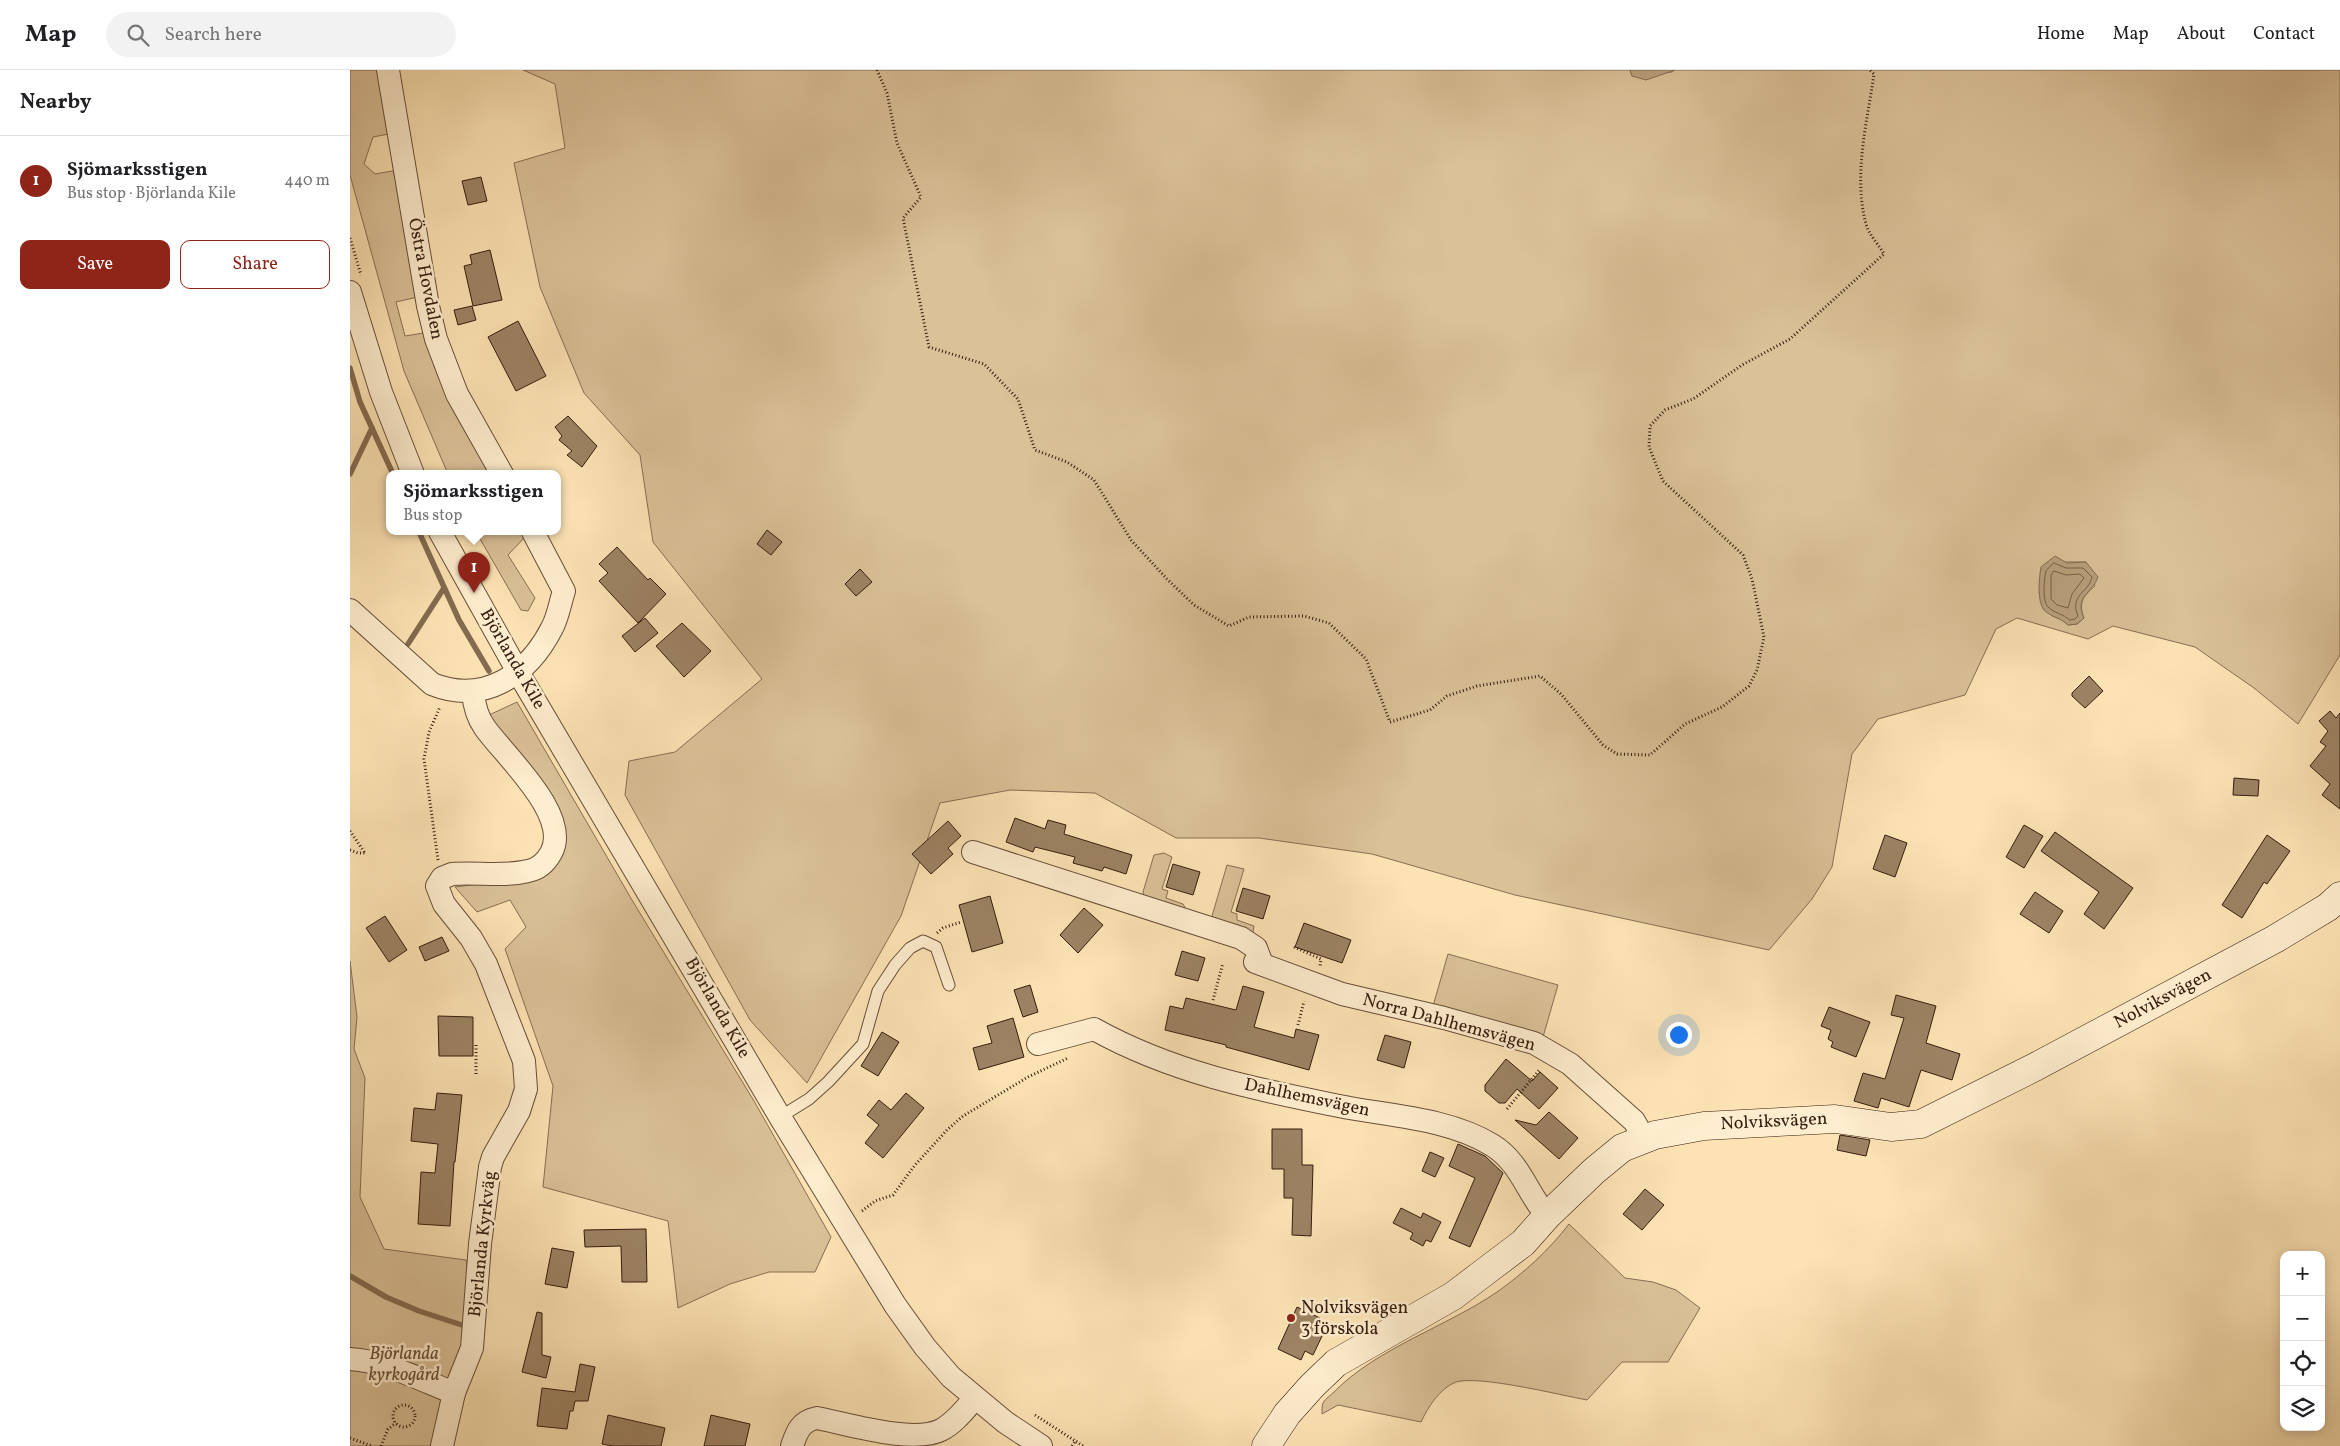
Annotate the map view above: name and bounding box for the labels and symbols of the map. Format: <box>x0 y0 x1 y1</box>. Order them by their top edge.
street label: Östra Hovdalen <box>401 216 449 342</box>
pin: 1 <box>458 552 490 593</box>
street label: Björlanda Kile <box>473 604 551 714</box>
street label: Björlanda Kile <box>678 953 756 1063</box>
street label: Nolviksvägen <box>2110 963 2216 1035</box>
street label: Norra Dahlhemsvägen <box>1360 988 1539 1058</box>
your location <box>1666 1022 1692 1048</box>
street label: Dahlhemsvägen <box>1242 1072 1372 1124</box>
street label: Nolviksvägen <box>1720 1107 1828 1137</box>
street label: Björlanda Kyrkväg <box>463 1170 503 1318</box>
place label: Nolviksvägen 3 förskola <box>1301 1296 1408 1342</box>
marker: Nolviksvägen 3 förskola <box>1285 1312 1297 1324</box>
park label: Björlanda kyrkogård <box>368 1342 440 1388</box>

